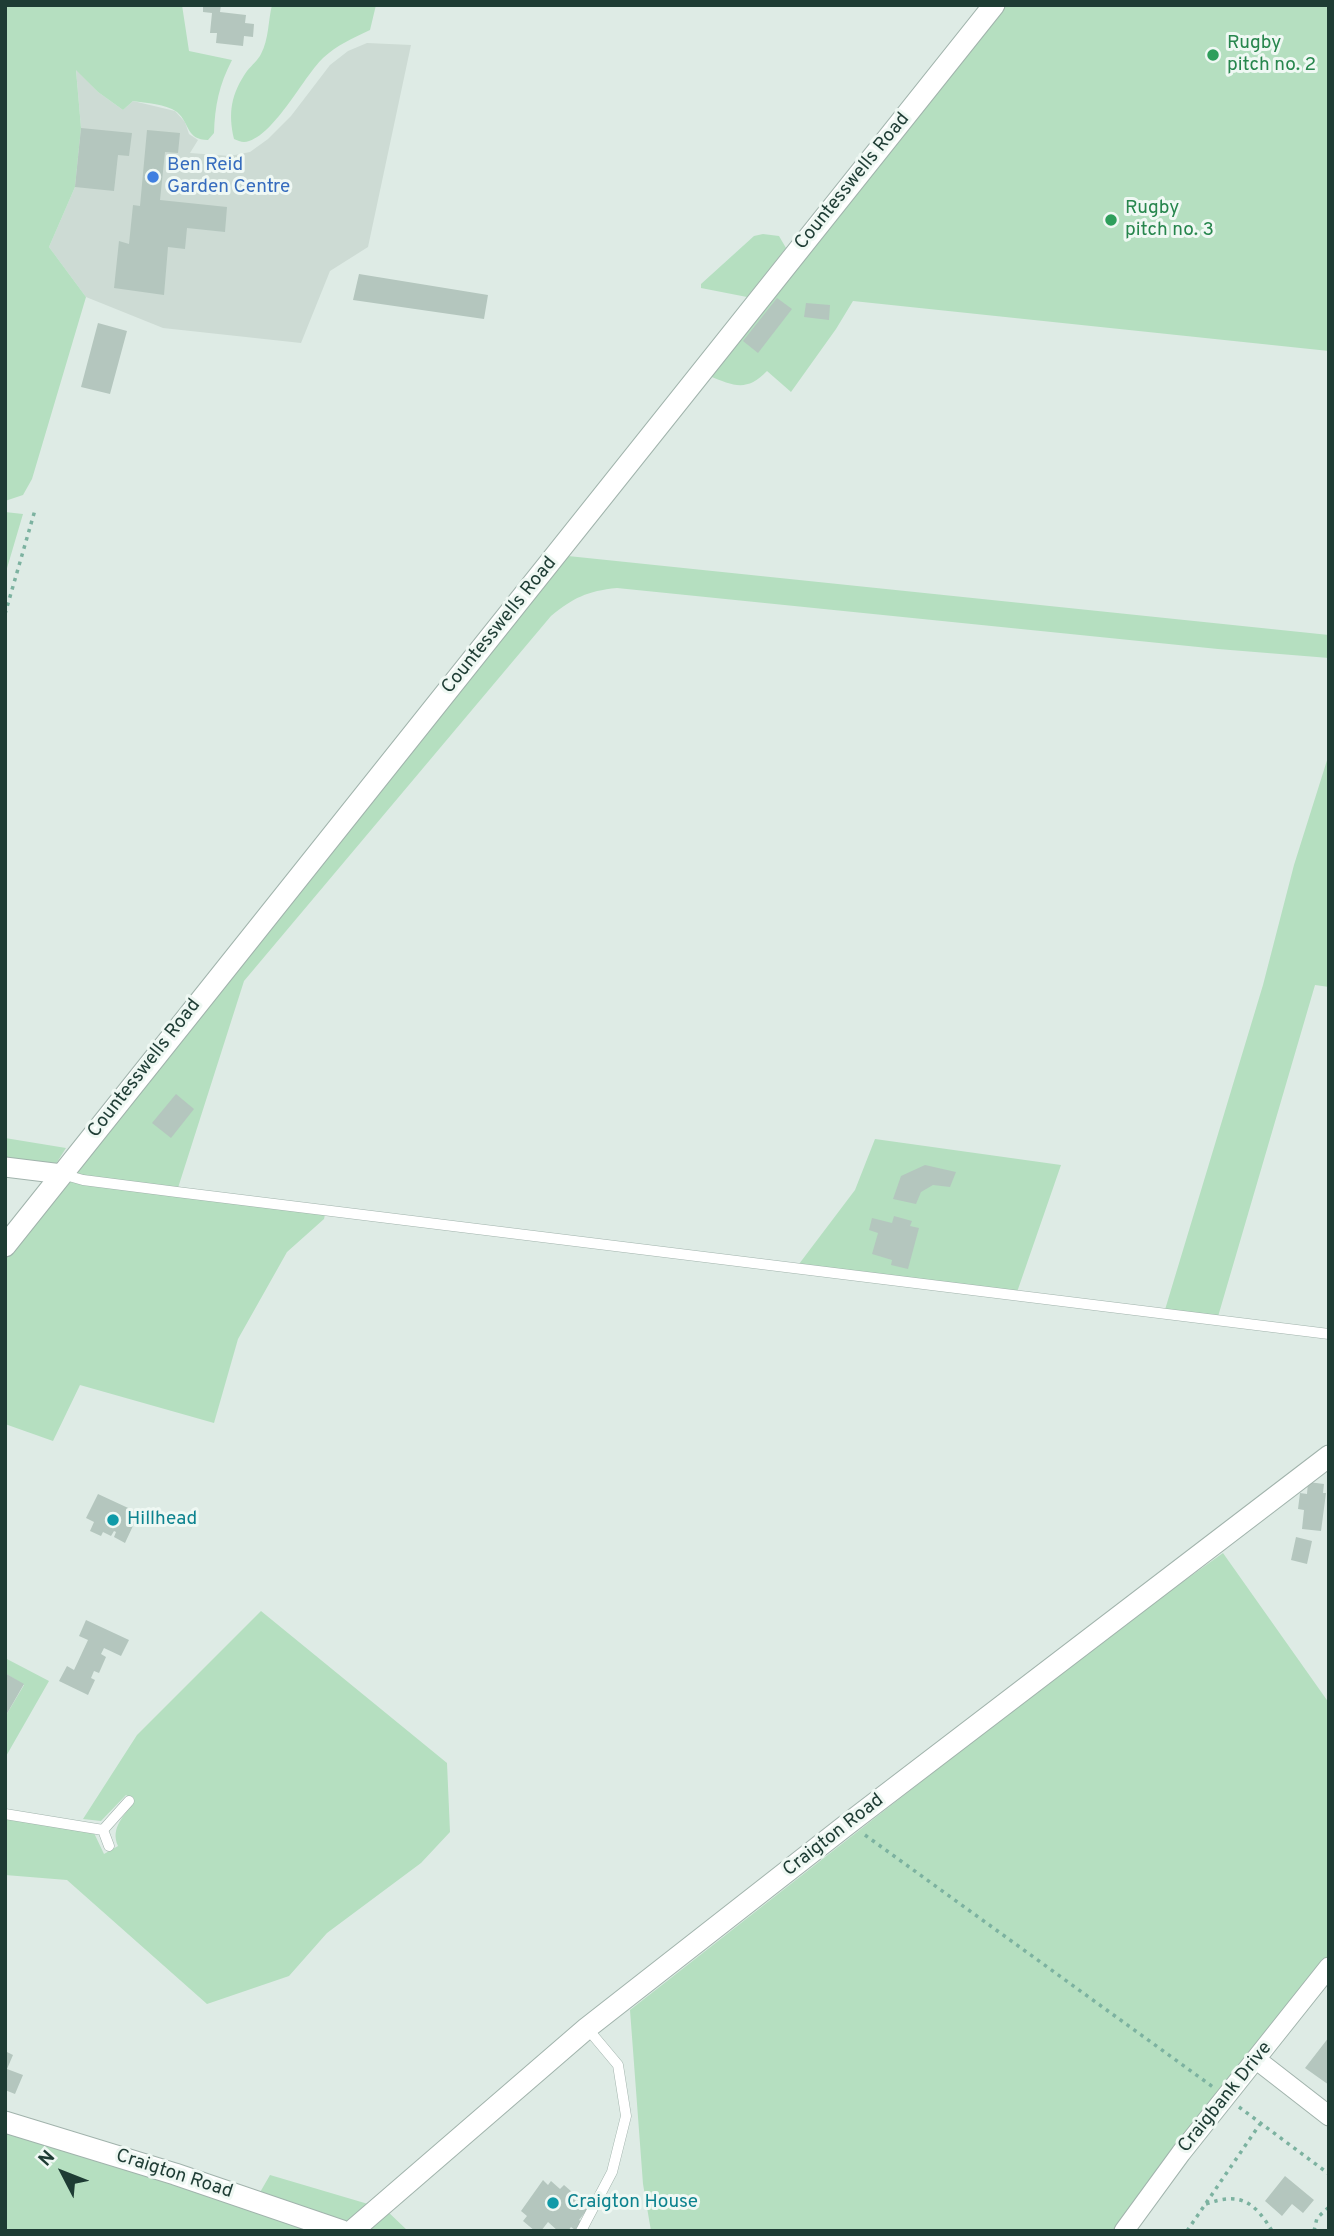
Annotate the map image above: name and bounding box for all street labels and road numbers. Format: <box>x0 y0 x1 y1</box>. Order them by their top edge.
street label: Countesswells Road <box>791 109 915 255</box>
street label: Countesswells Road <box>438 553 562 699</box>
street label: Countesswells Road <box>84 995 206 1143</box>
street label: Craigton Road <box>779 1790 889 1882</box>
street label: Craigbank Drive <box>1174 2038 1278 2158</box>
street label: Craigton Road <box>113 2145 235 2205</box>

